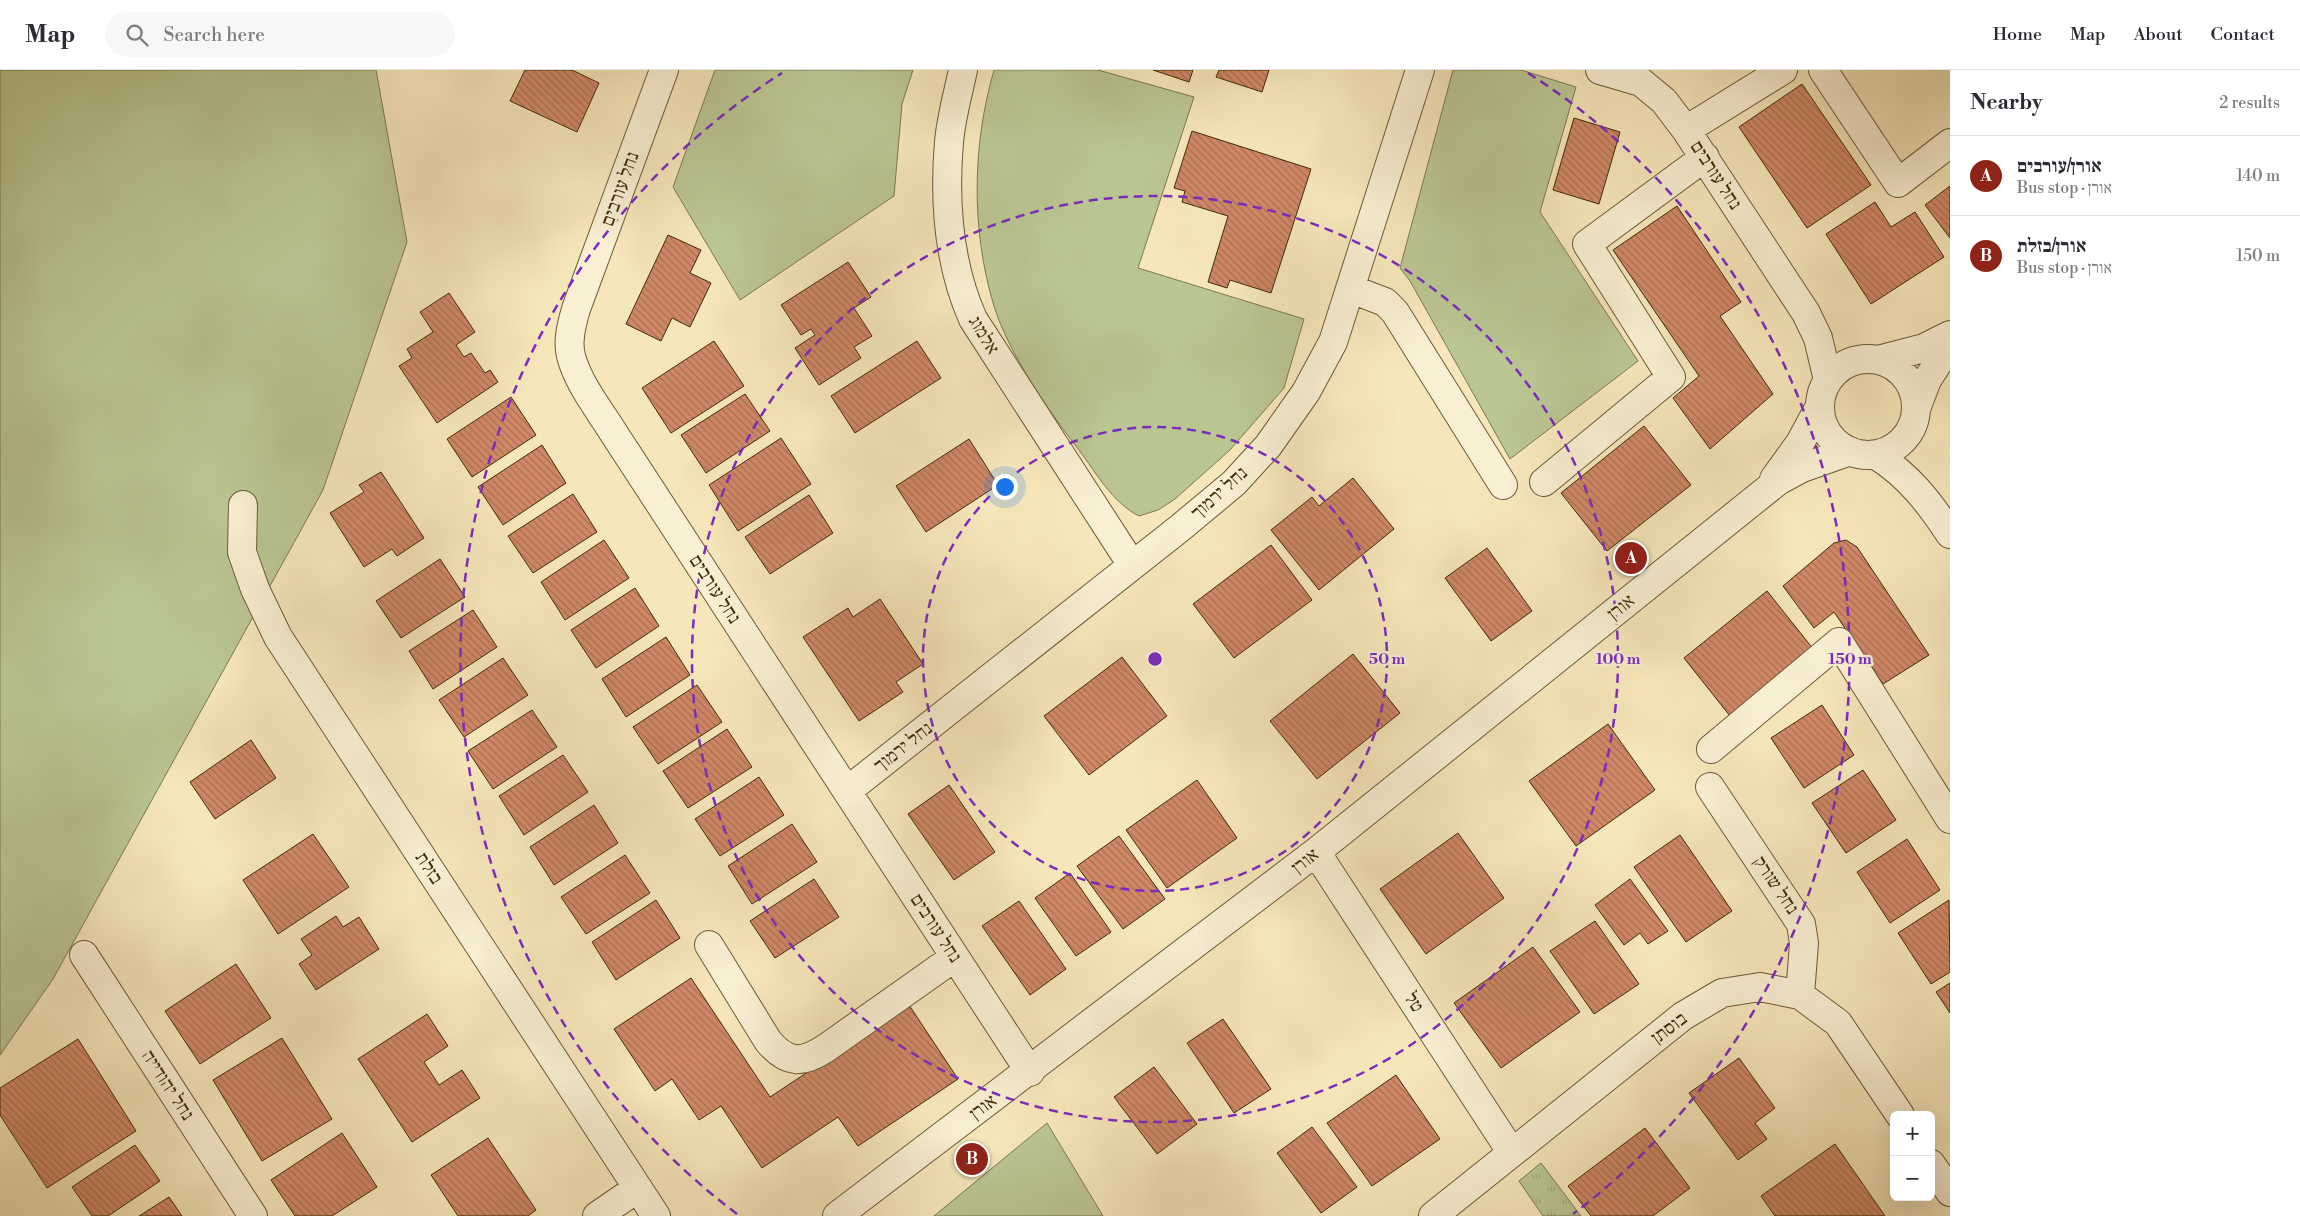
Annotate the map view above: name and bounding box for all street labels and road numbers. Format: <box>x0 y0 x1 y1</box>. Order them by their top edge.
street label: נחל עורבים <box>1685 136 1747 214</box>
street label: נחל עורבים <box>595 148 645 230</box>
street label: אלמוג <box>963 311 1005 359</box>
street label: נחל ירמוך <box>1186 461 1252 525</box>
street label: נחל עורבים <box>684 550 746 628</box>
street label: אורן <box>1602 589 1640 625</box>
street label: נחל ירמוך <box>869 717 937 777</box>
street label: אורן <box>1286 843 1324 879</box>
street label: בזלת <box>410 847 448 889</box>
street label: נחל שורק <box>1748 851 1804 919</box>
street label: נחל עורבים <box>905 889 967 967</box>
street label: טל <box>1399 987 1429 1017</box>
street label: בוסתן <box>1646 1007 1692 1049</box>
street label: נחל יהודייה <box>136 1045 200 1125</box>
street label: אורן <box>964 1089 1002 1125</box>

